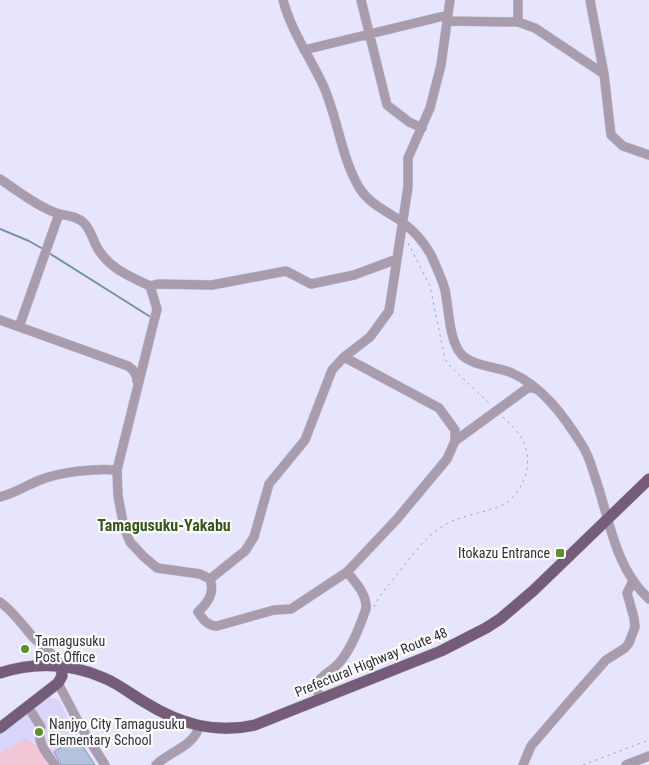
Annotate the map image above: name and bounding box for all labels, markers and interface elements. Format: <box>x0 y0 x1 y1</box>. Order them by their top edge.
district label: Tamagusuku-Yakabu <box>97 516 231 535</box>
place label: Itokazu Entrance <box>458 545 550 561</box>
marker: Itokazu Entrance <box>554 547 566 559</box>
street label: Prefectural Highway Route 48 <box>292 624 450 700</box>
place label: Tamagusuku Post Office <box>35 633 105 665</box>
marker: Tamagusuku Post Office <box>19 643 31 655</box>
place label: Nanjyo City Tamagusuku Elementary School <box>49 716 185 748</box>
marker: Nanjyo City Tamagusuku Elementary School <box>33 726 45 738</box>

